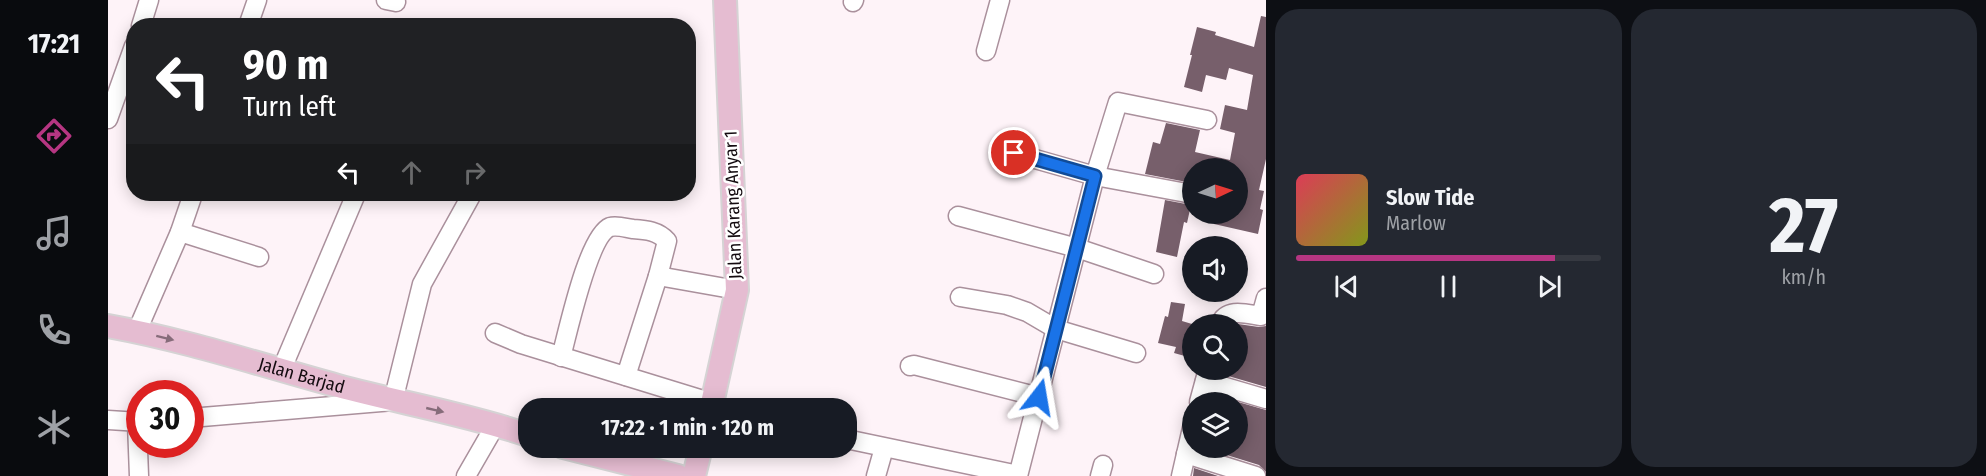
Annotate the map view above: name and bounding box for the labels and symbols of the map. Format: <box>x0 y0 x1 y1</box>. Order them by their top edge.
pin <box>988 127 1039 178</box>
street label: Jalan Karang Anyar 1 <box>719 130 747 280</box>
north arrow <box>1182 158 1248 224</box>
one-way arrow <box>156 334 174 344</box>
street label: Jalan Barjad <box>256 353 347 398</box>
position arrow <box>1007 365 1071 429</box>
speed limit sign: 30 <box>126 380 204 458</box>
one-way arrow <box>426 406 445 415</box>

